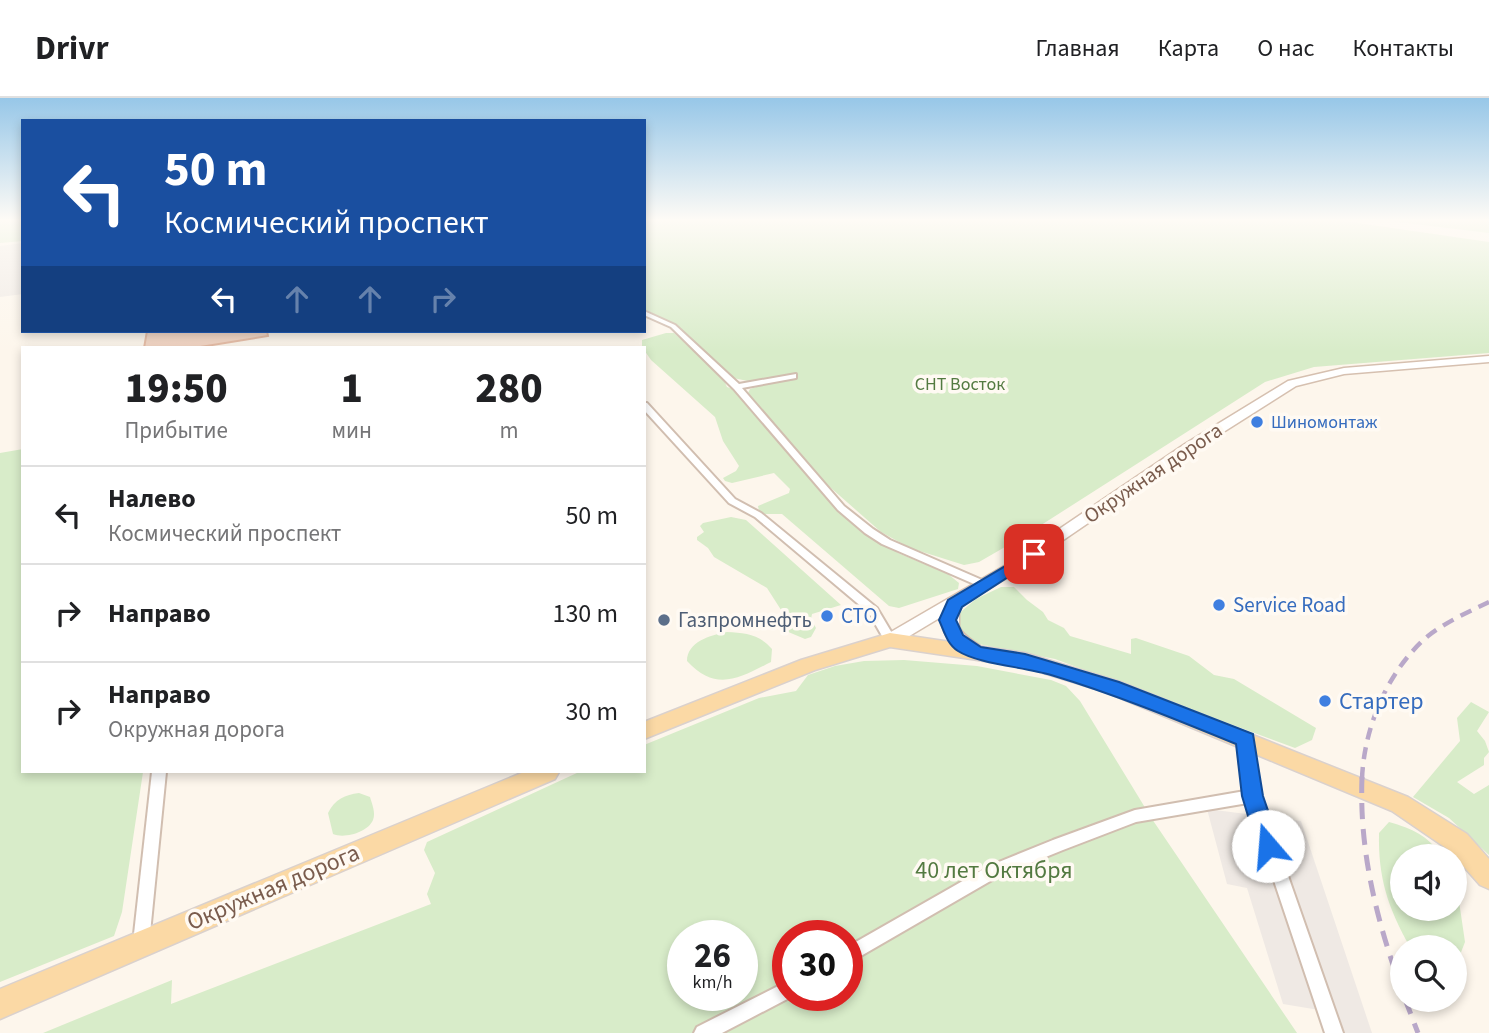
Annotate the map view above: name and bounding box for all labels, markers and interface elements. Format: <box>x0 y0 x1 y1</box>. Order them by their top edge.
text: Drivr <box>35 25 109 72</box>
text: Главная <box>1035 31 1120 66</box>
text: Карта <box>1158 31 1219 66</box>
text: О нас <box>1257 31 1314 66</box>
text: Контакты <box>1352 31 1454 66</box>
text: 50 m <box>164 135 268 205</box>
icon: left <box>49 147 140 238</box>
text: Космический проспект <box>164 200 489 246</box>
icon: left <box>205 280 243 318</box>
icon: ahead <box>278 280 316 318</box>
icon: ahead <box>351 280 389 318</box>
icon: right <box>424 280 462 318</box>
text: 19:50 <box>125 359 228 419</box>
text: 1 <box>340 359 363 419</box>
text: 280 <box>475 359 543 419</box>
park label: СНТ Восток <box>915 372 1005 397</box>
place label: Шиномонтаж <box>1271 410 1378 435</box>
text: Прибытие <box>124 414 228 447</box>
text: мин <box>331 414 372 447</box>
text: m <box>499 414 518 447</box>
marker: Шиномонтаж <box>1249 414 1265 430</box>
street label: Окружная дорога <box>1078 415 1228 531</box>
text: Налево <box>108 480 196 517</box>
icon: left <box>49 496 87 534</box>
text: 50 m <box>565 497 618 534</box>
text: Космический проспект <box>108 517 341 550</box>
pin <box>1004 524 1064 584</box>
icon: arrive <box>1015 535 1053 573</box>
place label: Service Road <box>1233 590 1346 620</box>
icon: right <box>49 594 87 632</box>
text: Направо <box>108 595 211 632</box>
text: 130 m <box>552 595 618 632</box>
marker: Service Road <box>1211 597 1227 613</box>
place label: СТО <box>841 601 877 631</box>
place label: Газпромнефть <box>678 605 812 635</box>
marker: СТО <box>819 608 835 624</box>
marker: Газпромнефть <box>656 612 672 628</box>
text: Направо <box>108 676 211 713</box>
place label: Стартер <box>1339 684 1424 719</box>
icon: right <box>49 692 87 730</box>
text: 30 m <box>565 693 618 730</box>
marker: Стартер <box>1317 693 1333 709</box>
text: Окружная дорога <box>108 713 285 746</box>
position arrow <box>1231 809 1305 883</box>
street label: Окружная дорога <box>181 835 365 940</box>
map controls <box>1390 844 1467 1012</box>
button: sound <box>1390 844 1467 921</box>
park label: 40 лет Октября <box>915 853 1073 888</box>
speed limit sign: 30 <box>772 920 863 1011</box>
text: 26 <box>694 931 731 981</box>
button: search <box>1390 935 1467 1012</box>
text: km/h <box>693 970 732 995</box>

